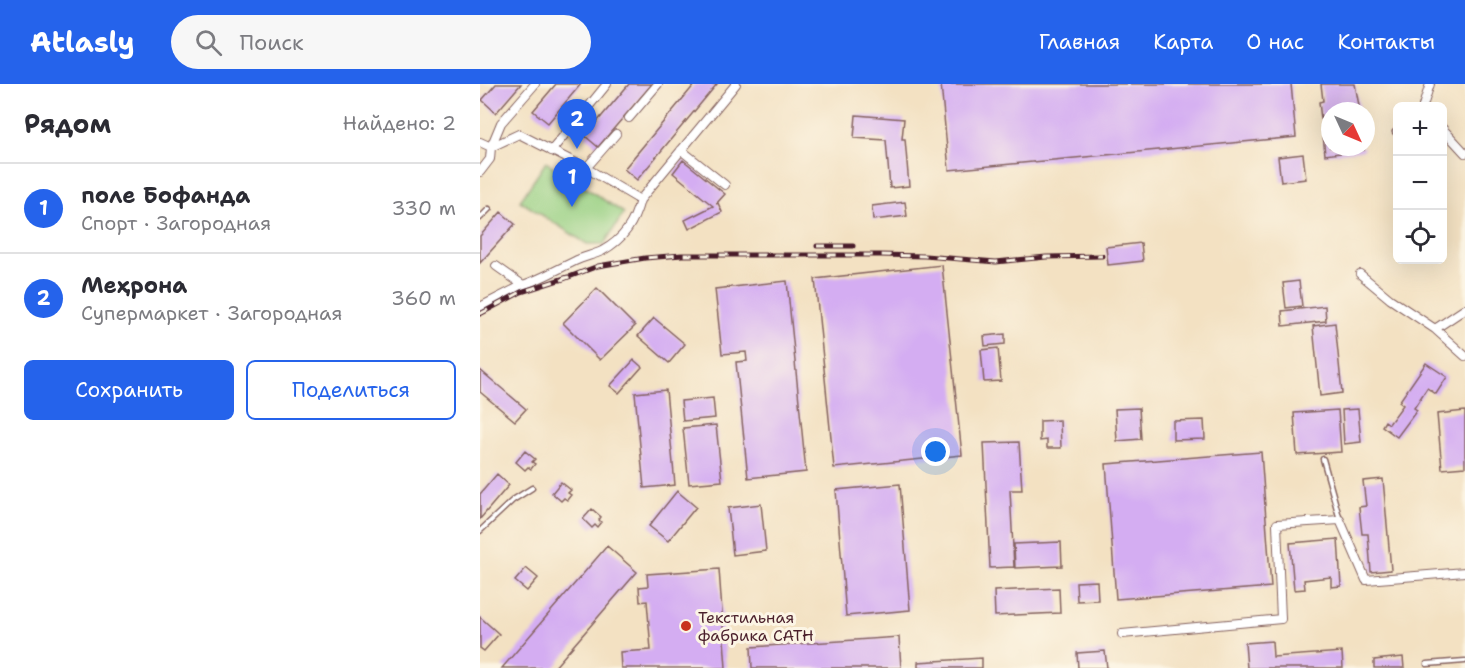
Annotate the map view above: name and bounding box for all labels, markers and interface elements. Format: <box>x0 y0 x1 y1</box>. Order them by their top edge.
search box <box>171 15 591 69</box>
text: Atlasly <box>30 23 135 61</box>
icon: search <box>192 26 225 59</box>
text: Поиск <box>240 28 304 57</box>
text: Главная <box>1039 28 1120 56</box>
text: Карта <box>1153 28 1213 56</box>
text: О нас <box>1246 28 1304 56</box>
text: Контакты <box>1337 28 1435 56</box>
pin: 2 <box>558 100 596 149</box>
north arrow <box>1321 102 1375 156</box>
map controls <box>1393 102 1447 264</box>
button: + <box>1393 102 1447 156</box>
text: Рядом <box>24 106 111 141</box>
text: Найдено: 2 <box>343 110 456 136</box>
button: − <box>1393 156 1447 210</box>
pin: 1 <box>552 158 592 207</box>
text: поле Бофанда <box>81 181 250 210</box>
text: 1 <box>39 195 48 221</box>
text: 330 m <box>392 195 456 221</box>
text: Спорт · Загородная <box>81 210 271 236</box>
button: locate <box>1393 210 1447 264</box>
text: Меҳрона <box>81 271 187 300</box>
text: 2 <box>37 285 51 311</box>
text: 360 m <box>391 285 456 311</box>
text: Супермаркет · Загородная <box>81 300 342 326</box>
button: Сохранить <box>24 360 234 420</box>
button: Поделиться <box>246 360 456 420</box>
your location <box>921 437 950 466</box>
place label: Текстильная фабрика САТН <box>698 607 814 646</box>
marker: Текстильная фабрика САТН <box>679 619 693 633</box>

